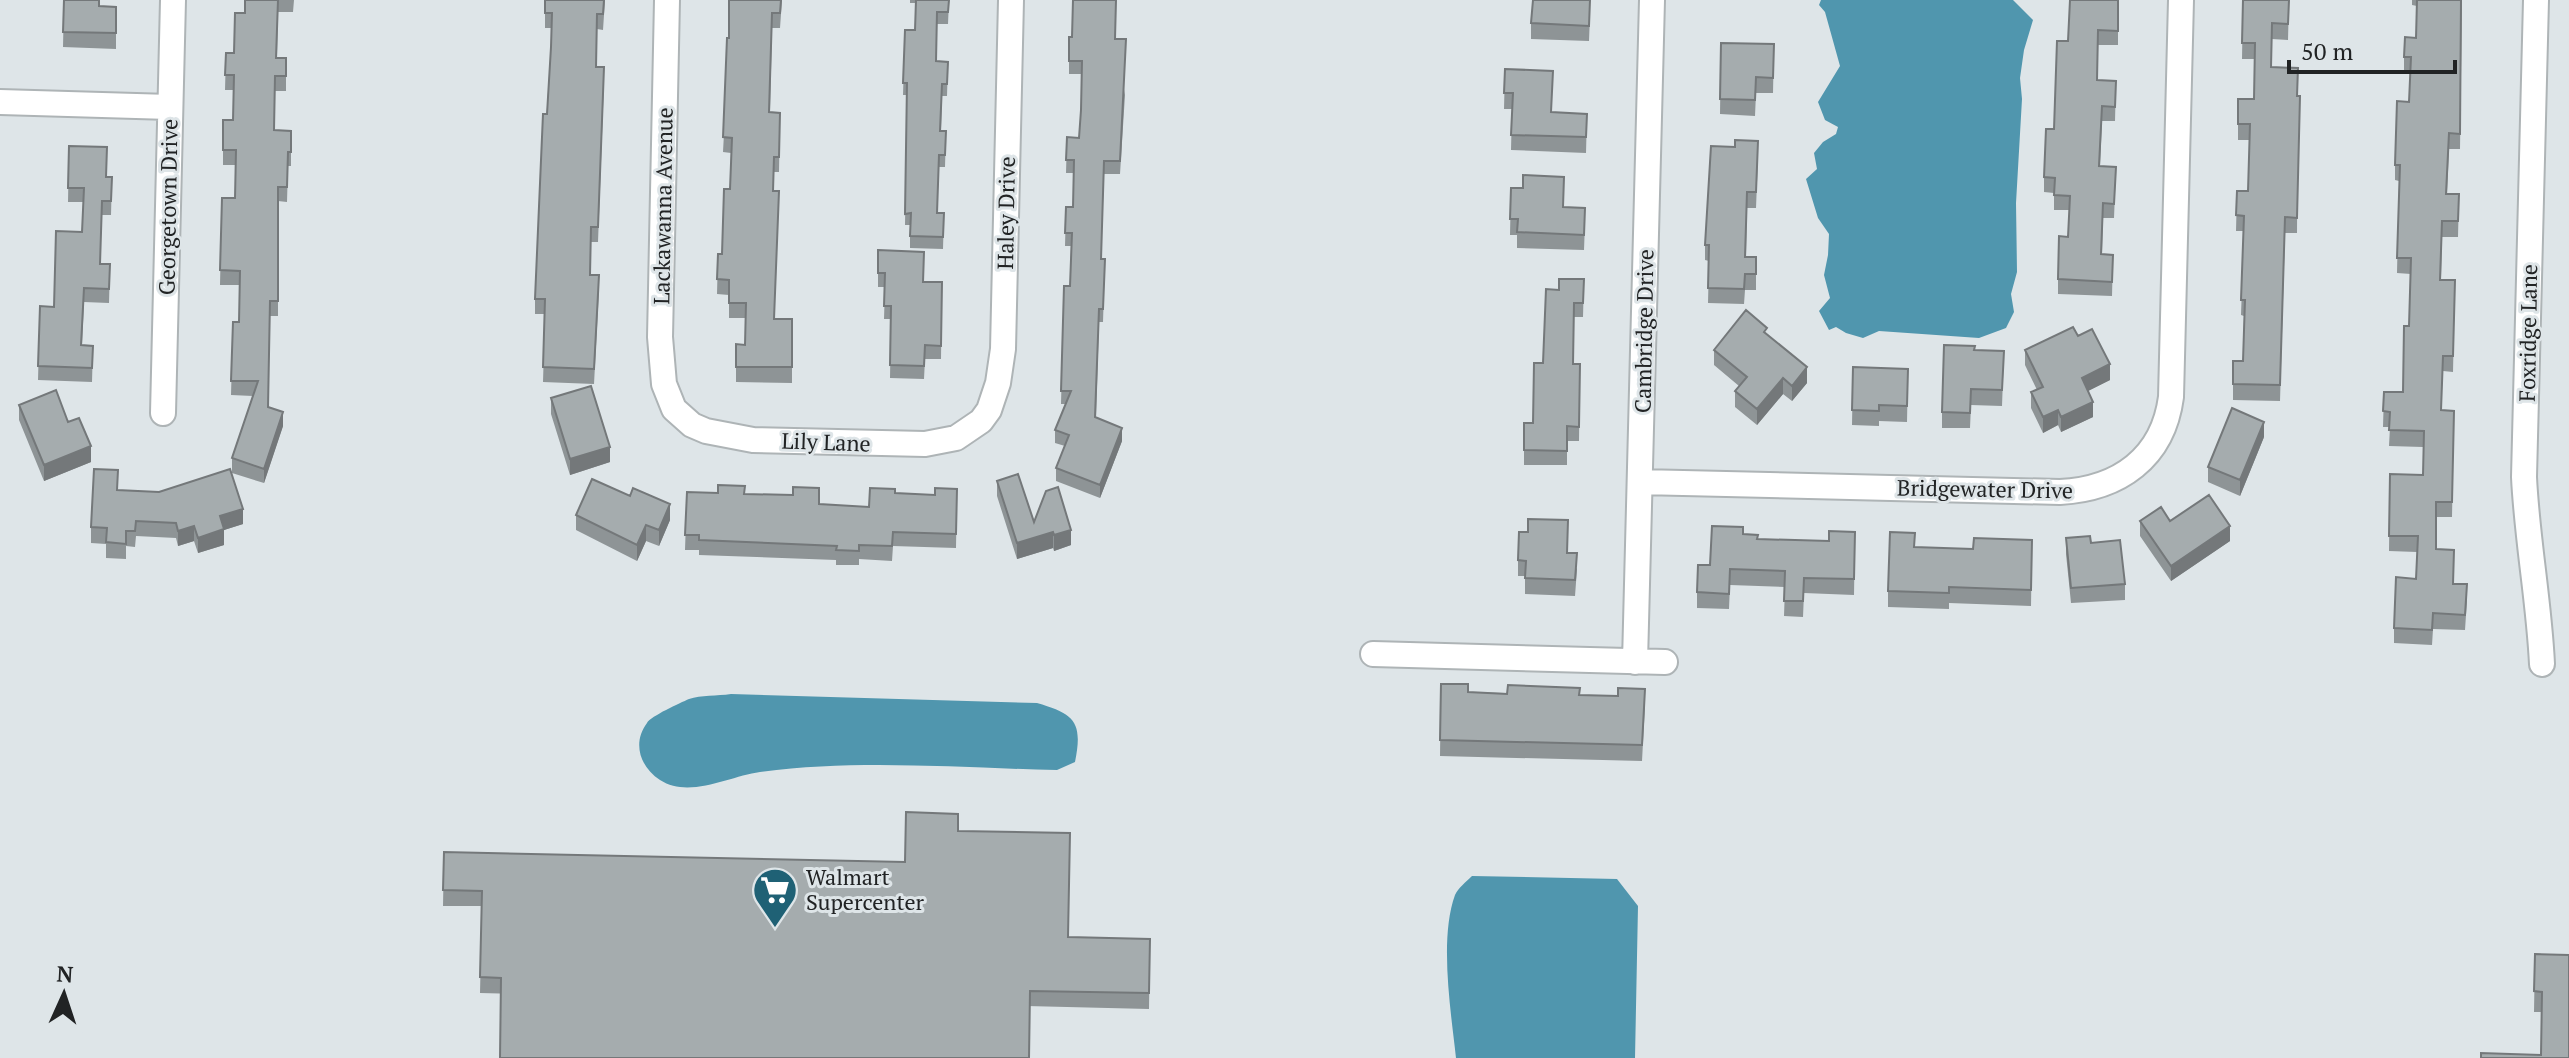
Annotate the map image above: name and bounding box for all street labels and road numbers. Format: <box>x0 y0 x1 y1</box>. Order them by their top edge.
street label: Lackawanna Avenue <box>646 107 679 305</box>
street label: Georgetown Drive <box>151 119 184 295</box>
street label: Haley Drive <box>990 156 1021 270</box>
street label: Cambridge Drive <box>1628 249 1659 413</box>
street label: Foxridge Lane <box>2512 264 2543 402</box>
street label: Lily Lane <box>781 425 871 458</box>
street label: Bridgewater Drive <box>1897 472 2073 505</box>

